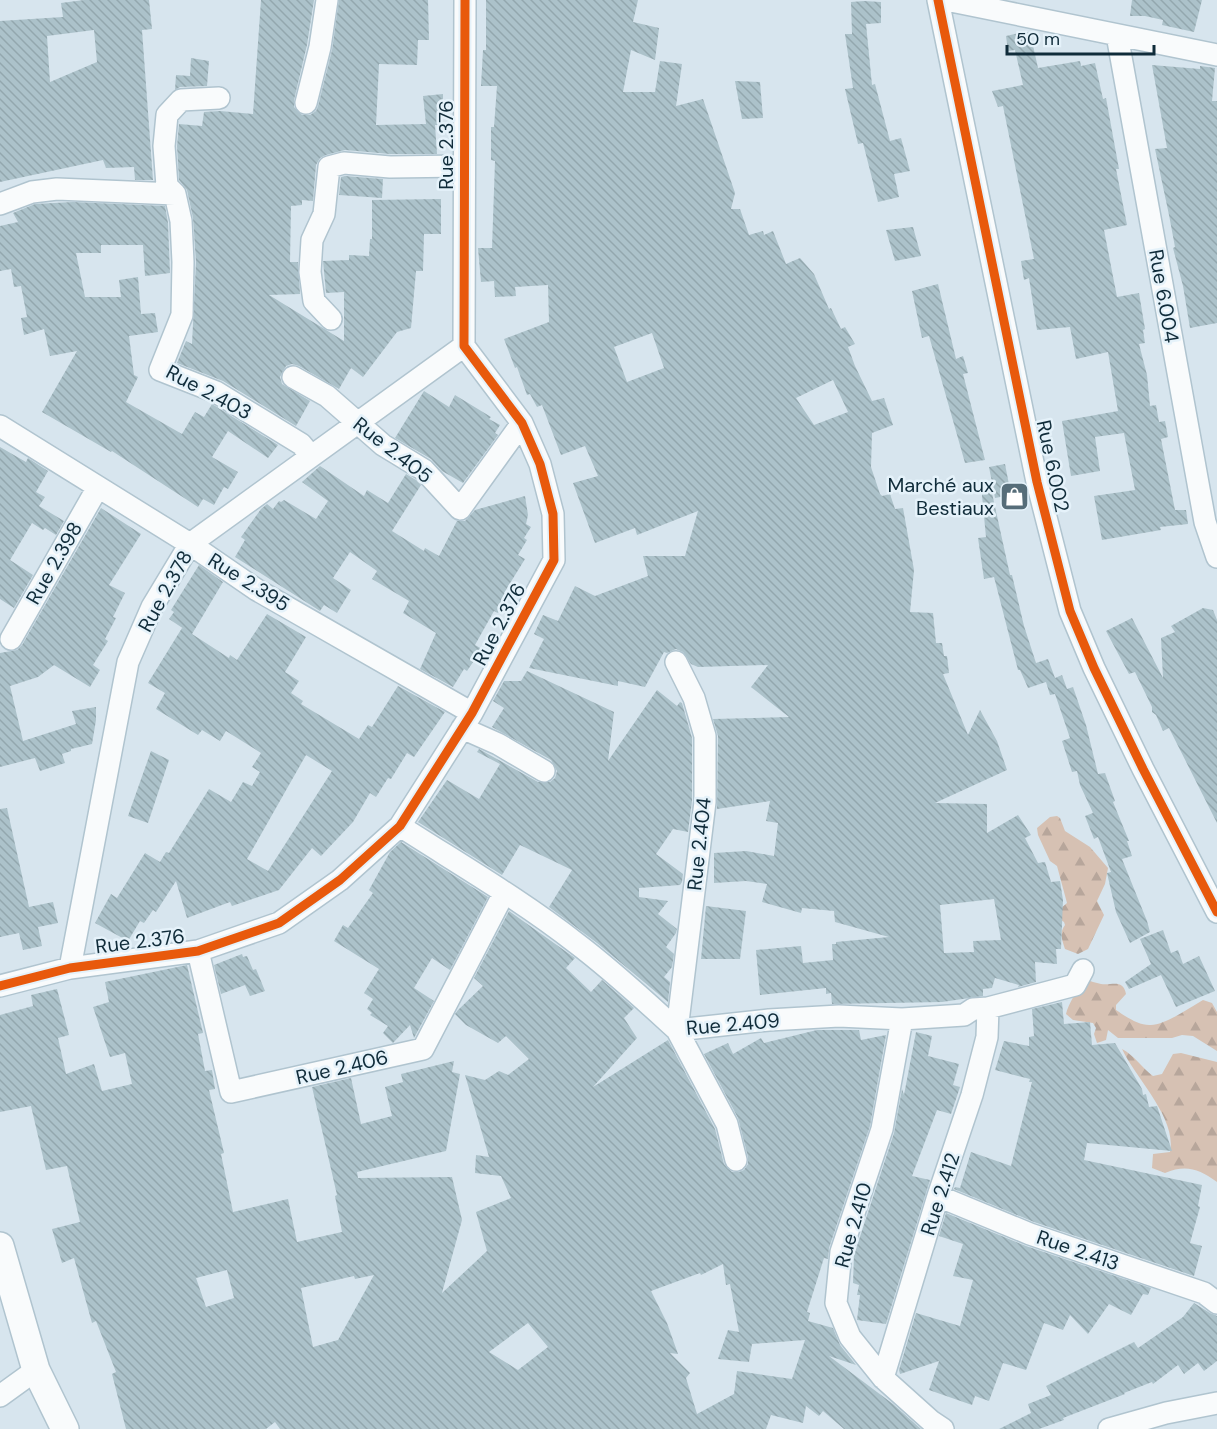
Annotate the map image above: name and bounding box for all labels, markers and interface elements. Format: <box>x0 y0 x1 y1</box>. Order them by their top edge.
scale bar <box>1007 18 1154 56</box>
text: 50 m <box>1016 27 1060 51</box>
street label: Rue 2.376 <box>433 100 459 190</box>
street label: Rue 6.004 <box>1143 247 1185 345</box>
street label: Rue 2.403 <box>162 359 256 425</box>
street label: Rue 2.405 <box>348 411 438 489</box>
street label: Rue 6.002 <box>1031 417 1075 515</box>
place label: Marché aux Bestiaux <box>887 472 994 521</box>
shop icon: Marché aux Bestiaux <box>999 481 1031 513</box>
street label: Rue 2.398 <box>20 517 88 609</box>
street label: Rue 2.378 <box>132 546 198 636</box>
street label: Rue 2.395 <box>203 547 295 617</box>
street label: Rue 2.376 <box>466 578 532 670</box>
street label: Rue 2.404 <box>681 796 717 892</box>
street label: Rue 2.376 <box>94 923 186 959</box>
street label: Rue 2.409 <box>685 1007 781 1041</box>
street label: Rue 2.406 <box>293 1044 391 1090</box>
street label: Rue 2.412 <box>914 1149 966 1239</box>
street label: Rue 2.410 <box>828 1179 878 1271</box>
street label: Rue 2.413 <box>1033 1224 1123 1276</box>

